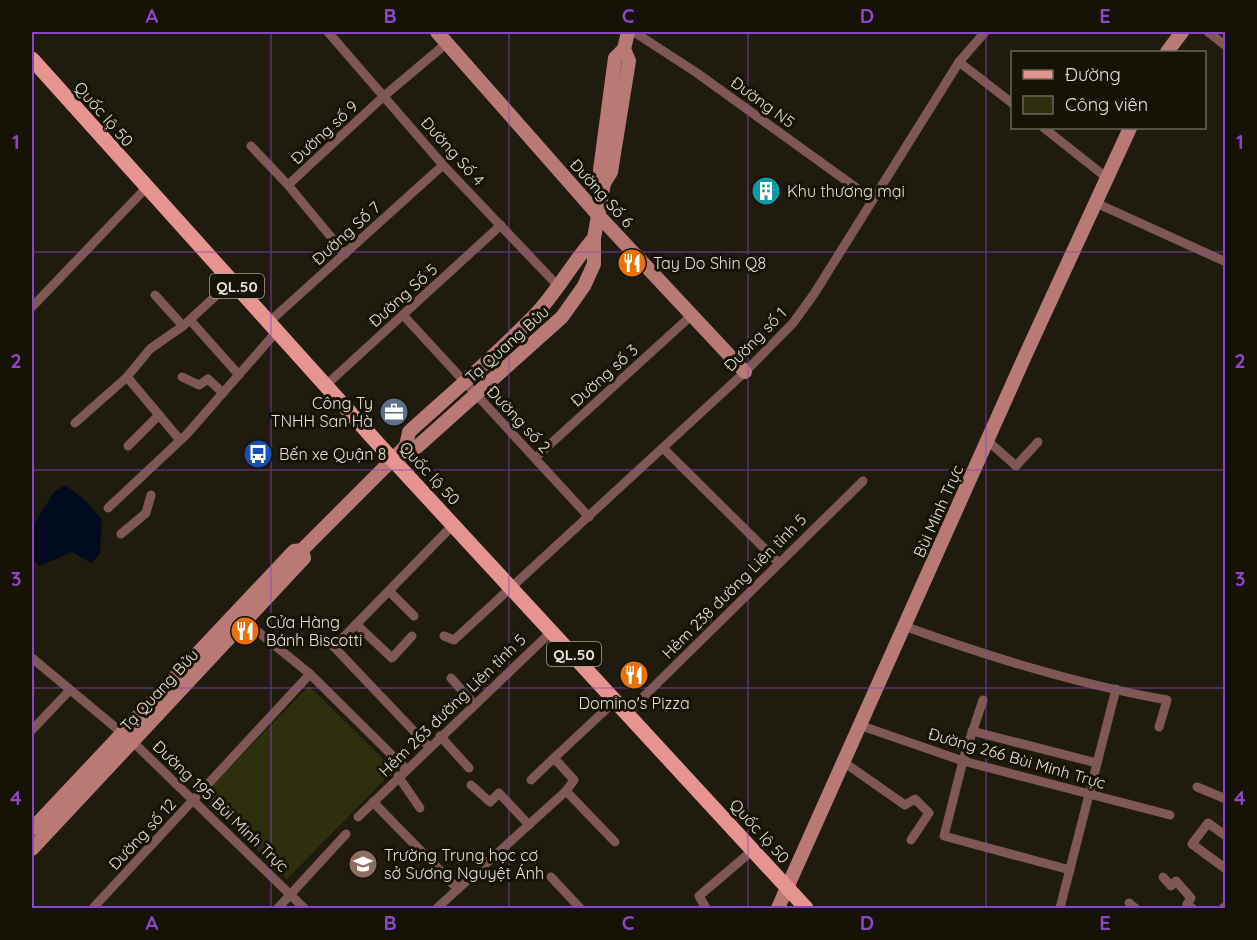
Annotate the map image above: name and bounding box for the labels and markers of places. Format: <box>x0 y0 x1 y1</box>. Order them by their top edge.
building icon: Khu thương mại <box>750 175 782 207</box>
place label: Khu thương mại <box>787 181 905 201</box>
restaurant icon: Tay Do Shin Q8 <box>616 247 648 279</box>
place label: Tay Do Shin Q8 <box>653 253 766 273</box>
place label: Công Ty TNHH San Hà <box>271 393 373 431</box>
office icon: Công Ty TNHH San Hà <box>378 396 410 428</box>
bus stop icon: Bến xe Quận 8 <box>242 438 274 470</box>
place label: Bến xe Quận 8 <box>279 444 386 464</box>
place label: Cửa Hàng Bánh Biscotti <box>266 612 362 650</box>
restaurant icon: Cửa Hàng Bánh Biscotti <box>229 615 261 647</box>
restaurant icon: Domino's Pizza <box>618 659 650 691</box>
place label: Domino's Pizza <box>578 693 690 713</box>
place label: Trường Trung học cơ sở Sương Nguyệt Ánh <box>384 845 544 883</box>
school or university icon: Trường Trung học cơ sở Sương Nguyệt Ánh <box>347 848 379 880</box>

